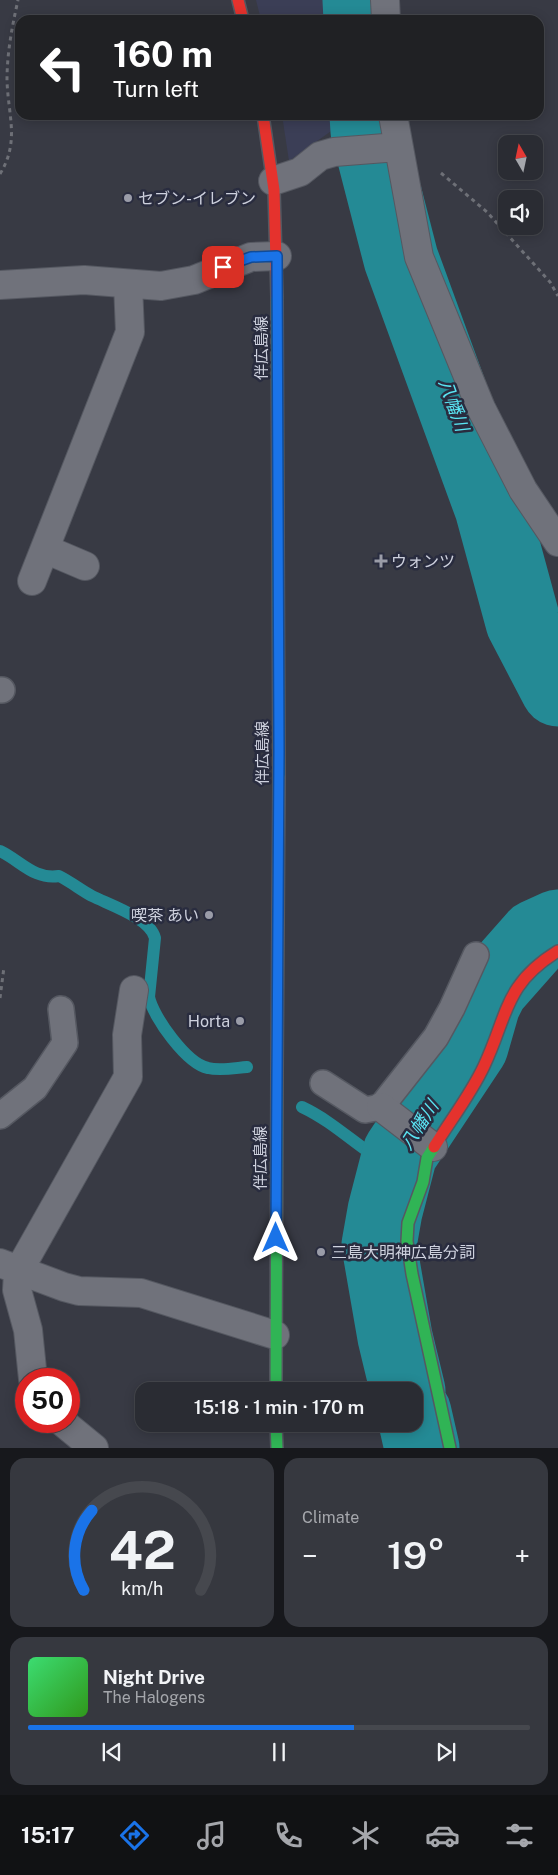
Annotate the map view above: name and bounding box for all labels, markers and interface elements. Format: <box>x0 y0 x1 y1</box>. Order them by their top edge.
text: 160 m <box>113 34 213 75</box>
icon: left <box>30 35 95 100</box>
text: Turn left <box>113 76 199 102</box>
north arrow <box>498 135 542 180</box>
map controls <box>498 135 543 235</box>
place label: セブン-イレブン <box>138 189 256 208</box>
button: sound <box>498 190 543 235</box>
marker: セブン-イレブン <box>122 192 134 204</box>
pin <box>202 246 244 288</box>
icon: arrive <box>209 253 237 281</box>
street label: 伴広島線 <box>252 316 271 380</box>
water label: 八幡川 <box>435 376 474 436</box>
place label: ウォンツ <box>391 552 455 571</box>
marker: ウォンツ <box>375 555 387 567</box>
street label: 伴広島線 <box>253 721 272 785</box>
place label: 喫茶 あい <box>131 906 199 925</box>
marker: 喫茶 あい <box>203 909 215 921</box>
place label: Horta <box>188 1012 230 1031</box>
marker: Horta <box>234 1015 246 1027</box>
water label: 八幡川 <box>395 1095 444 1153</box>
street label: 伴広島線 <box>251 1126 270 1190</box>
position arrow <box>249 1211 301 1263</box>
place label: 三島大明神広島分詞 <box>331 1243 475 1262</box>
marker: 三島大明神広島分詞 <box>315 1246 327 1258</box>
speed limit sign: 50 <box>15 1368 80 1433</box>
text: 15:18 · 1 min · 170 m <box>194 1396 364 1418</box>
text: Climate <box>302 1508 359 1527</box>
text: 42 <box>108 1520 176 1581</box>
text: 19° <box>387 1533 445 1578</box>
text: − <box>302 1539 318 1572</box>
text: + <box>514 1539 530 1572</box>
text: km/h <box>121 1578 163 1599</box>
text: Night Drive <box>103 1666 205 1688</box>
text: The Halogens <box>103 1688 205 1707</box>
icon: previous <box>98 1738 126 1766</box>
icon: pause <box>265 1738 293 1766</box>
icon: next <box>432 1738 460 1766</box>
icon: directions <box>117 1818 152 1853</box>
icon: music <box>194 1818 229 1853</box>
icon: phone <box>271 1818 306 1853</box>
icon: climate <box>348 1818 383 1853</box>
icon: car <box>425 1818 460 1853</box>
icon: filters <box>502 1818 537 1853</box>
text: 15:17 <box>21 1822 74 1848</box>

